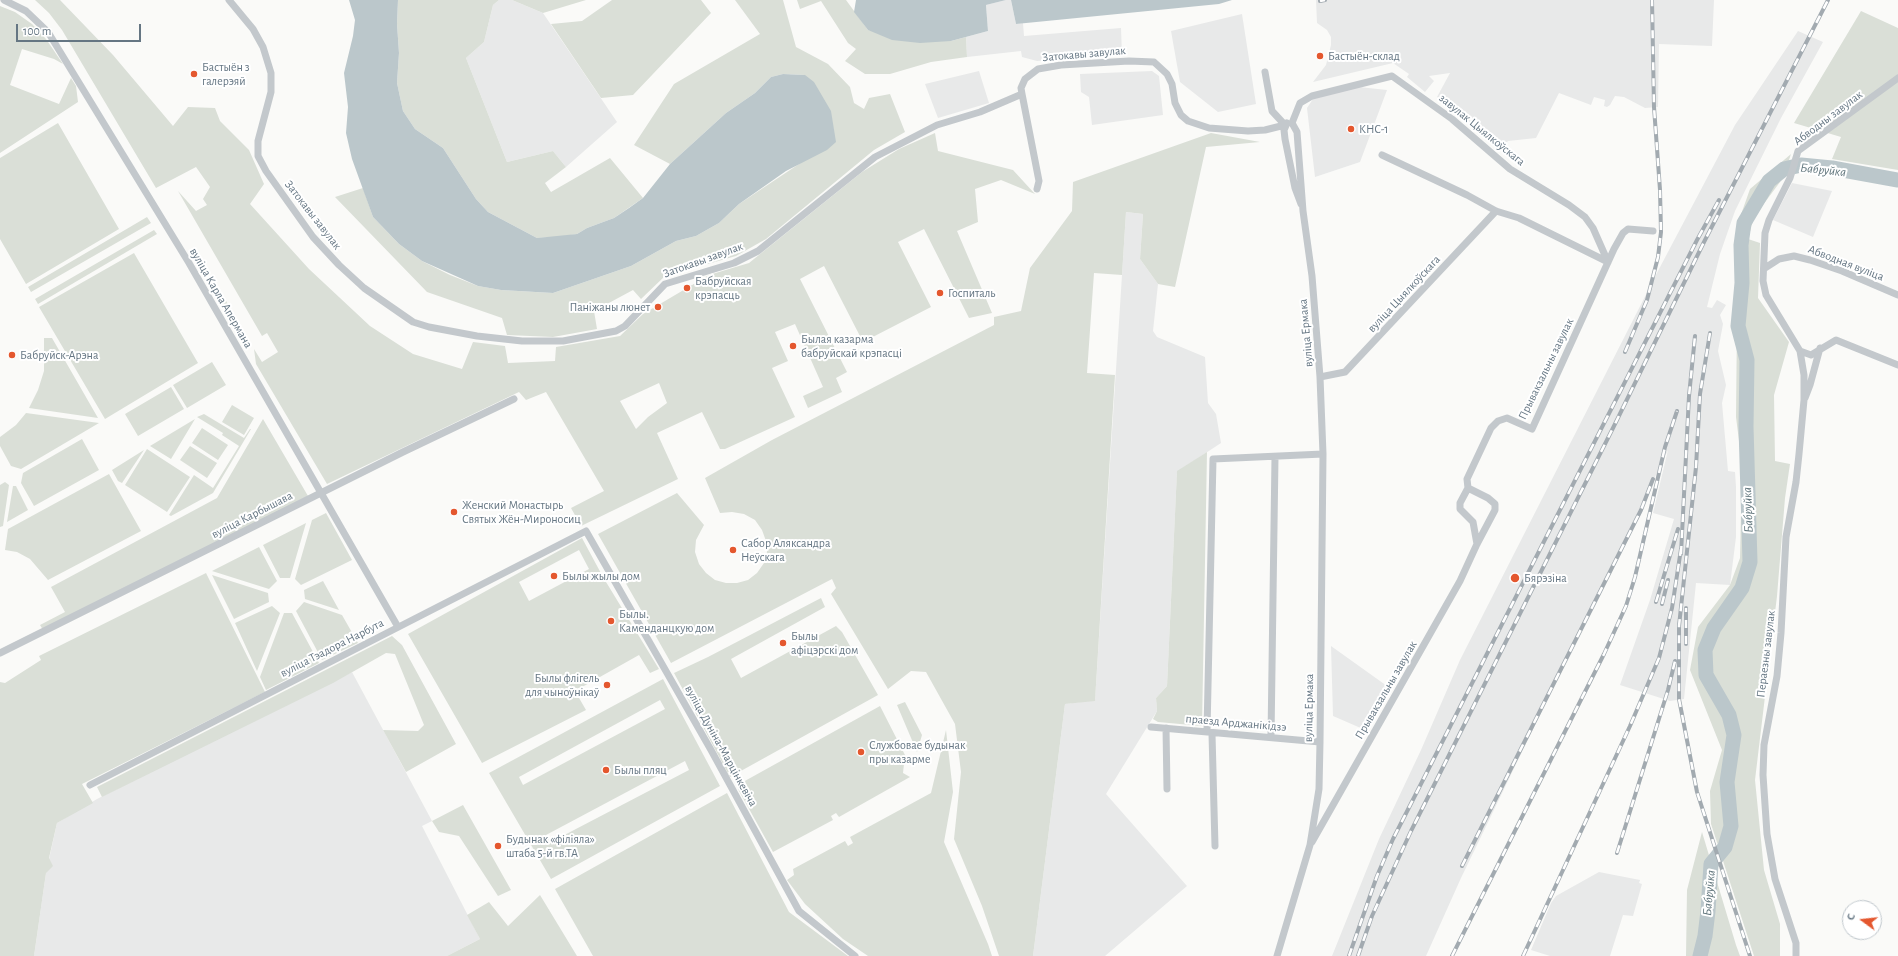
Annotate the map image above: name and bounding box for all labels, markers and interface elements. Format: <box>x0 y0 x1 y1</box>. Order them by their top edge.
scale bar <box>18 16 143 42</box>
text: 100 m <box>23 25 51 37</box>
street label: Затокавы завулак <box>1042 43 1126 65</box>
place label: Бастыён-склад <box>1328 49 1400 63</box>
marker: Бастыён-склад <box>1315 51 1325 61</box>
place label: Бастыён з галерэяй <box>202 60 250 88</box>
marker: Бастыён з галерэяй <box>189 69 199 79</box>
street label: Абводны завулак <box>1791 87 1865 149</box>
street label: завулак Цыялкоўскага <box>1436 91 1528 169</box>
place label: КНС-1 <box>1359 122 1388 136</box>
marker: КНС-1 <box>1346 124 1356 134</box>
water label: Бабруйка <box>1799 160 1847 180</box>
street label: Затокавы завулак <box>282 178 344 252</box>
street label: Затокавы завулак <box>661 239 745 281</box>
street label: Абводная вуліца <box>1806 242 1886 284</box>
street label: вуліца Карла Апермана <box>186 245 256 351</box>
street label: вуліца Цыялкоўскага <box>1365 252 1443 336</box>
place label: Бабруйская крэпасць <box>695 274 752 302</box>
marker: Бабруйская крэпасць <box>682 283 692 293</box>
place label: Госпиталь <box>948 286 995 300</box>
marker: Госпиталь <box>935 288 945 298</box>
street label: вуліца Ермака <box>1296 298 1316 368</box>
place label: Паніжаны люнет <box>569 300 650 314</box>
marker: Паніжаны люнет <box>653 302 663 312</box>
street label: Прывакзальны завулак <box>1515 316 1577 422</box>
place label: Былая казарма бабруйскай крэпасці <box>801 332 902 360</box>
marker: Былая казарма бабруйскай крэпасці <box>788 341 798 351</box>
place label: Бабруйск-Арэна <box>20 348 98 362</box>
marker: Бабруйск-Арэна <box>7 350 17 360</box>
water label: Бабруйка <box>1739 487 1757 533</box>
street label: вуліца Карбышава <box>209 488 295 542</box>
place label: Женский Монастырь Святых Жён-Мироносиц <box>462 498 581 526</box>
marker: Женский Монастырь Святых Жён-Мироносиц <box>449 507 459 517</box>
place label: Сабор Аляксандра Неўскага <box>741 536 830 564</box>
marker: Сабор Аляксандра Неўскага <box>728 545 738 555</box>
place label: Былы жылы дом <box>562 569 640 583</box>
marker: Былы жылы дом <box>549 571 559 581</box>
place label: Бярэзіна <box>1524 571 1567 585</box>
marker: Бярэзіна <box>1509 572 1521 584</box>
place label: Былы. Каменданцкую дом <box>619 607 714 635</box>
street label: Пераезны завулак <box>1754 610 1778 698</box>
street label: вуліца Тэадора Нарбута <box>278 616 386 680</box>
marker: Былы. Каменданцкую дом <box>606 616 616 626</box>
place label: Былы афіцэрскі дом <box>791 629 858 657</box>
marker: Былы афіцэрскі дом <box>778 638 788 648</box>
street label: Прывакзальны завулак <box>1352 638 1420 742</box>
place label: Былы флігель для чыноўнікаў <box>525 671 599 699</box>
street label: вуліца Ермака <box>1301 674 1317 742</box>
marker: Былы флігель для чыноўнікаў <box>602 680 612 690</box>
street label: вуліца Дуніна-Марцінкевіча <box>682 683 760 809</box>
street label: праезд Арджанікідзэ <box>1185 711 1287 735</box>
place label: Службовае будынак пры казарме <box>869 738 965 766</box>
marker: Службовае будынак пры казарме <box>856 747 866 757</box>
place label: Былы пляц <box>614 763 667 777</box>
marker: Былы пляц <box>601 765 611 775</box>
place label: Будынак «філіяла» штаба 5-й гв.ТА <box>506 832 595 860</box>
marker: Будынак «філіяла» штаба 5-й гв.ТА <box>493 841 503 851</box>
water label: Бабруйка <box>1699 869 1719 917</box>
north arrow <box>1842 900 1882 940</box>
text: С <box>1845 913 1857 921</box>

